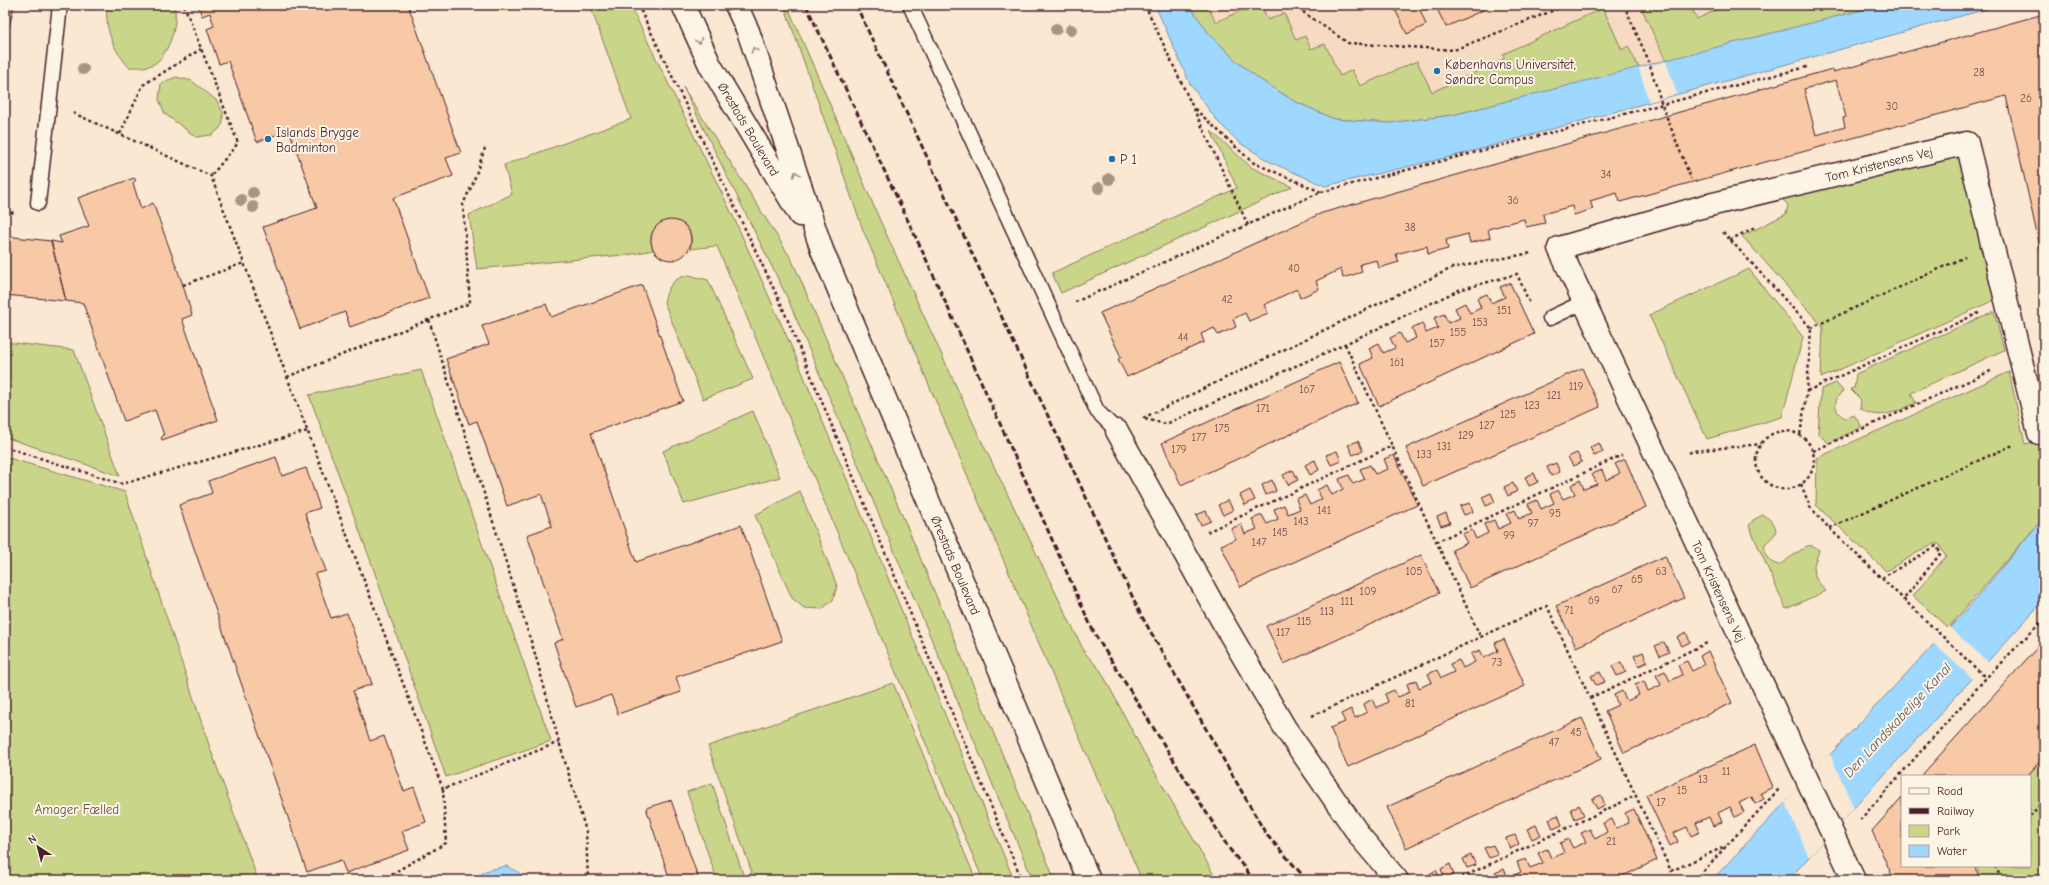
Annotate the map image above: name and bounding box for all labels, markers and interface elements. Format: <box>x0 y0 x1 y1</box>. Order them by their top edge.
one-way arrow <box>694 36 702 44</box>
one-way arrow <box>750 47 759 54</box>
place label: Københavns Universitet, Søndre Campus <box>1445 57 1576 87</box>
marker: Københavns Universitet, Søndre Campus <box>1432 66 1442 76</box>
house number: 28 <box>1973 66 1985 79</box>
street label: Ørestads Boulevard <box>715 80 782 179</box>
house number: 26 <box>2020 92 2032 105</box>
house number: 30 <box>1886 100 1898 113</box>
place label: Islands Brygge Badminton <box>276 125 360 155</box>
marker: Islands Brygge Badminton <box>263 134 273 144</box>
street label: Tom Kristensens Vej <box>1824 144 1934 185</box>
place label: P 1 <box>1120 152 1137 167</box>
marker: P 1 <box>1107 154 1117 164</box>
house number: 34 <box>1601 168 1611 181</box>
one-way arrow <box>792 170 801 177</box>
house number: 36 <box>1507 194 1519 207</box>
house number: 38 <box>1404 221 1416 234</box>
house number: 40 <box>1288 262 1300 275</box>
house number: 42 <box>1221 293 1233 306</box>
house number: 151 <box>1497 304 1511 317</box>
house number: 153 <box>1472 316 1488 329</box>
house number: 155 <box>1450 326 1466 339</box>
house number: 44 <box>1178 331 1188 344</box>
house number: 157 <box>1429 337 1445 350</box>
house number: 161 <box>1390 356 1404 369</box>
house number: 119 <box>1569 380 1583 393</box>
house number: 167 <box>1299 383 1315 396</box>
house number: 121 <box>1547 389 1561 402</box>
house number: 123 <box>1524 399 1540 412</box>
house number: 171 <box>1256 402 1270 415</box>
house number: 125 <box>1500 408 1516 421</box>
house number: 127 <box>1479 419 1495 432</box>
house number: 175 <box>1214 422 1230 435</box>
house number: 129 <box>1458 429 1474 442</box>
house number: 177 <box>1192 431 1206 444</box>
house number: 131 <box>1437 440 1451 453</box>
house number: 179 <box>1171 443 1187 456</box>
house number: 133 <box>1416 448 1432 461</box>
house number: 141 <box>1317 504 1331 517</box>
house number: 95 <box>1549 507 1561 520</box>
street label: Ørestads Boulevard <box>928 513 983 617</box>
house number: 143 <box>1293 515 1309 528</box>
house number: 97 <box>1527 517 1539 530</box>
house number: 145 <box>1272 526 1288 539</box>
house number: 99 <box>1503 529 1515 542</box>
house number: 147 <box>1252 536 1266 549</box>
street label: Tom Kristensens Vej <box>1689 538 1749 644</box>
house number: 105 <box>1405 565 1423 578</box>
house number: 63 <box>1655 565 1667 578</box>
house number: 65 <box>1631 573 1643 586</box>
house number: 67 <box>1611 583 1623 596</box>
house number: 109 <box>1360 585 1377 598</box>
house number: 69 <box>1588 594 1600 607</box>
house number: 111 <box>1340 595 1354 608</box>
house number: 71 <box>1564 604 1574 617</box>
house number: 113 <box>1320 605 1334 618</box>
house number: 115 <box>1297 615 1311 628</box>
house number: 117 <box>1276 626 1290 639</box>
house number: 73 <box>1492 656 1502 669</box>
water label: Den Landskabelige Kanal <box>1840 659 1955 781</box>
house number: 81 <box>1405 697 1415 710</box>
house number: 45 <box>1570 726 1582 739</box>
house number: 47 <box>1549 736 1559 749</box>
house number: 11 <box>1722 765 1730 778</box>
house number: 13 <box>1698 773 1708 786</box>
legend <box>1901 775 2031 867</box>
house number: 15 <box>1677 784 1687 797</box>
text: Road <box>1937 784 1963 798</box>
house number: 17 <box>1656 796 1666 809</box>
park label: Amager Fælled <box>35 802 119 817</box>
text: Railway <box>1937 804 1975 818</box>
text: Park <box>1937 824 1960 838</box>
north arrow <box>18 827 58 867</box>
text: N <box>26 832 39 847</box>
house number: 21 <box>1606 835 1616 848</box>
text: Water <box>1937 844 1967 858</box>

